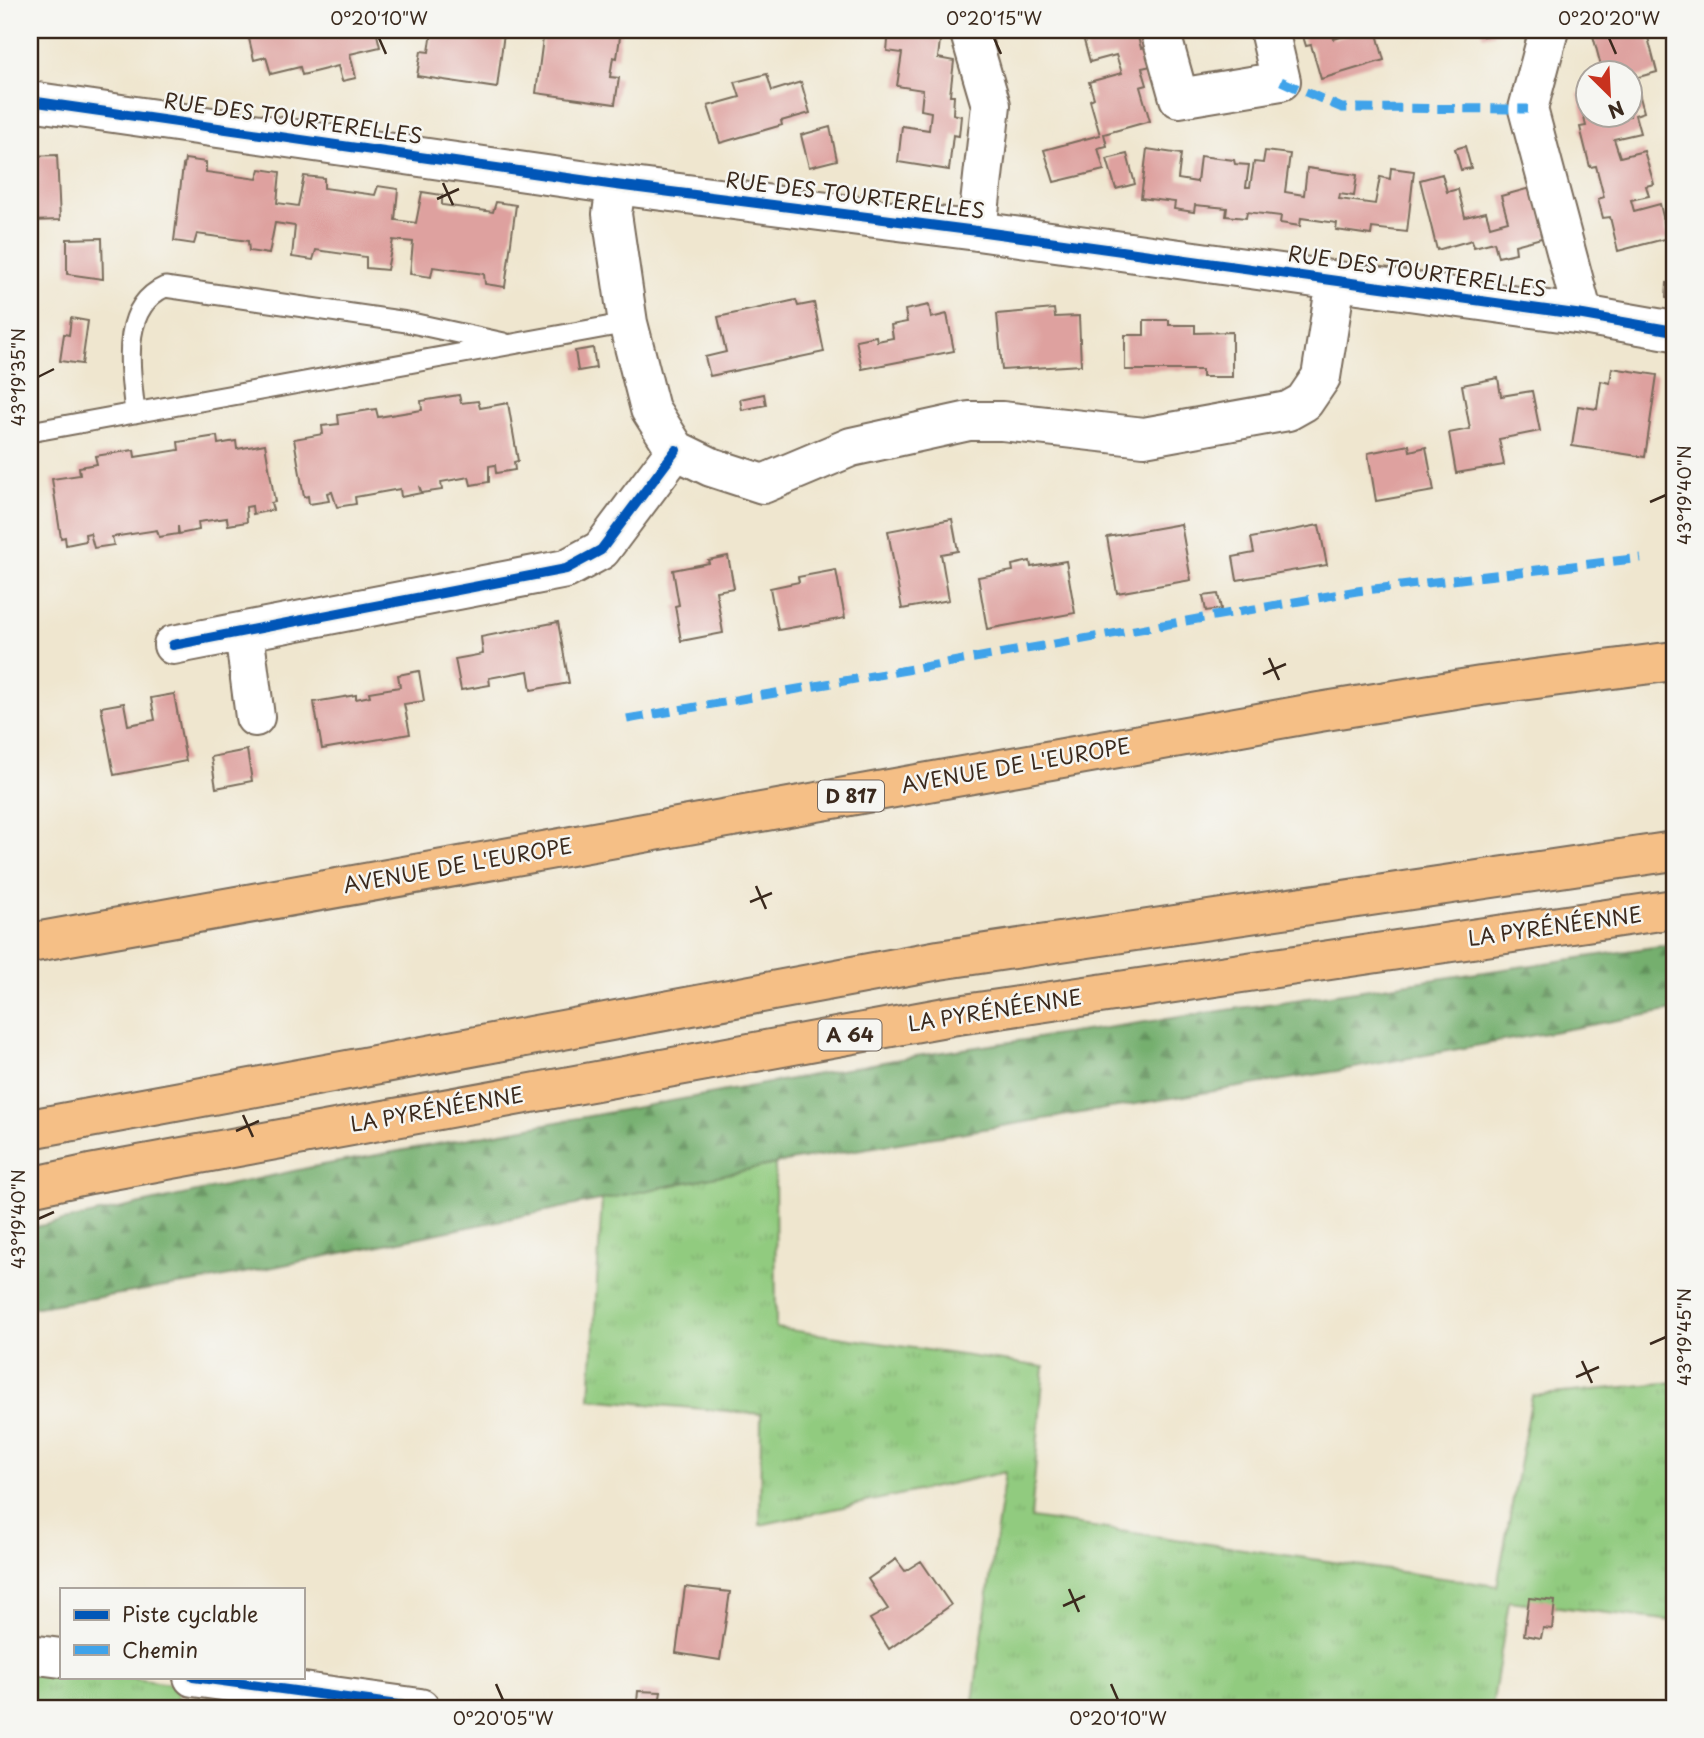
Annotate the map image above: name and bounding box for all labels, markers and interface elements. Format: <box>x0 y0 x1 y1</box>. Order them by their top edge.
text: 0°20'10"W <box>330 4 428 31</box>
text: 0°20'15"W <box>946 4 1043 31</box>
text: 0°20'20"W <box>1558 4 1661 31</box>
north arrow <box>1574 60 1644 130</box>
street label: RUE DES TOURTERELLES <box>162 83 425 151</box>
text: N <box>1604 95 1629 126</box>
street label: RUE DES TOURTERELLES <box>724 162 987 226</box>
street label: RUE DES TOURTERELLES <box>1286 236 1549 304</box>
text: 43°19'35"N <box>4 328 31 426</box>
text: 43°19'40"N <box>1670 445 1697 545</box>
street label: AVENUE DE L'EUROPE <box>898 728 1133 800</box>
road number: D 817 <box>818 780 884 811</box>
street label: AVENUE DE L'EUROPE <box>340 828 575 900</box>
street label: LA PYRÉNÉENNE <box>1466 897 1644 953</box>
street label: LA PYRÉNÉENNE <box>906 980 1084 1039</box>
road number: A 64 <box>818 1020 882 1050</box>
street label: LA PYRÉNÉENNE <box>348 1077 526 1139</box>
text: 43°19'40"N <box>4 1169 31 1269</box>
text: 43°19'45"N <box>1670 1288 1697 1386</box>
legend <box>60 1588 304 1678</box>
text: Piste cyclable <box>122 1597 258 1629</box>
text: Chemin <box>122 1633 198 1665</box>
text: 0°20'05"W <box>453 1704 554 1731</box>
text: 0°20'10"W <box>1069 1704 1167 1731</box>

